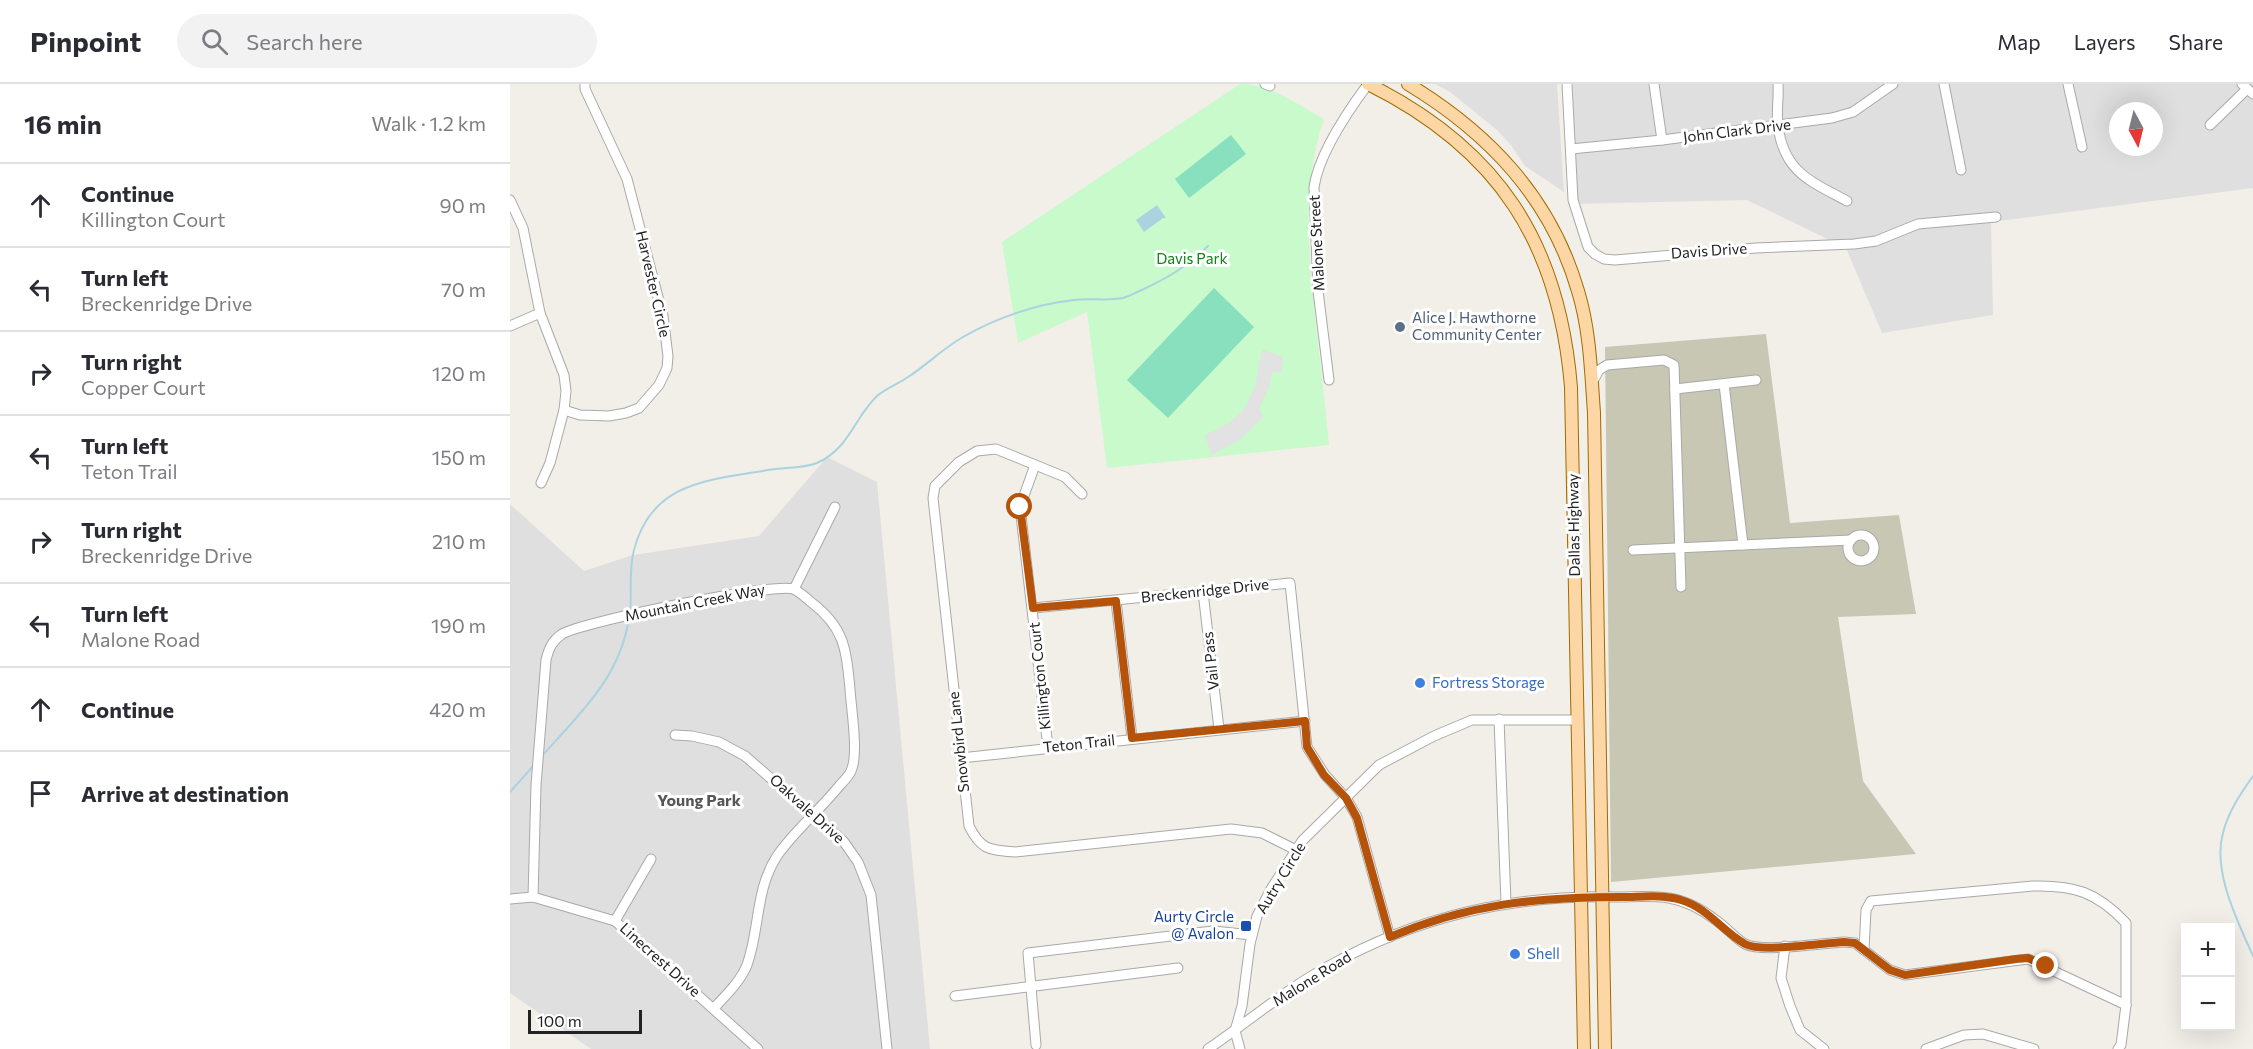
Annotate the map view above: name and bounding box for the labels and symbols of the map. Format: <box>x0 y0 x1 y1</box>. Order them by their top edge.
north arrow <box>2109 102 2163 156</box>
street label: John Clark Drive <box>1682 114 1792 146</box>
street label: Malone Street <box>1304 194 1328 292</box>
street label: Harvester Circle <box>633 229 675 339</box>
street label: Davis Drive <box>1670 238 1748 262</box>
park label: Davis Park <box>1156 249 1228 267</box>
place label: Alice J. Hawthorne Community Center <box>1412 308 1542 343</box>
marker: Alice J. Hawthorne Community Center <box>1393 320 1407 334</box>
street label: Dallas Highway <box>1563 473 1583 577</box>
route start <box>1006 493 1032 519</box>
street label: Breckenridge Drive <box>1140 574 1270 606</box>
street label: Mountain Creek Way <box>623 580 767 624</box>
street label: Killington Court <box>1024 621 1054 731</box>
street label: Vail Pass <box>1198 631 1222 691</box>
place label: Fortress Storage <box>1432 673 1545 691</box>
marker: Fortress Storage <box>1413 676 1427 690</box>
street label: Snowbird Lane <box>944 691 972 793</box>
street label: Teton Trail <box>1042 730 1116 756</box>
street label: Oakvale Drive <box>767 770 849 847</box>
district label: Young Park <box>657 790 742 809</box>
street label: Autry Circle <box>1252 838 1309 917</box>
place label: Aurty Circle @ Avalon <box>1154 907 1234 942</box>
street label: Linecrest Drive <box>617 918 705 1000</box>
marker: Aurty Circle @ Avalon <box>1239 919 1253 933</box>
place label: Shell <box>1527 944 1560 962</box>
street label: Malone Road <box>1269 947 1354 1009</box>
marker: Shell <box>1508 947 1522 961</box>
route end <box>2032 952 2058 978</box>
scale bar <box>528 1007 642 1034</box>

